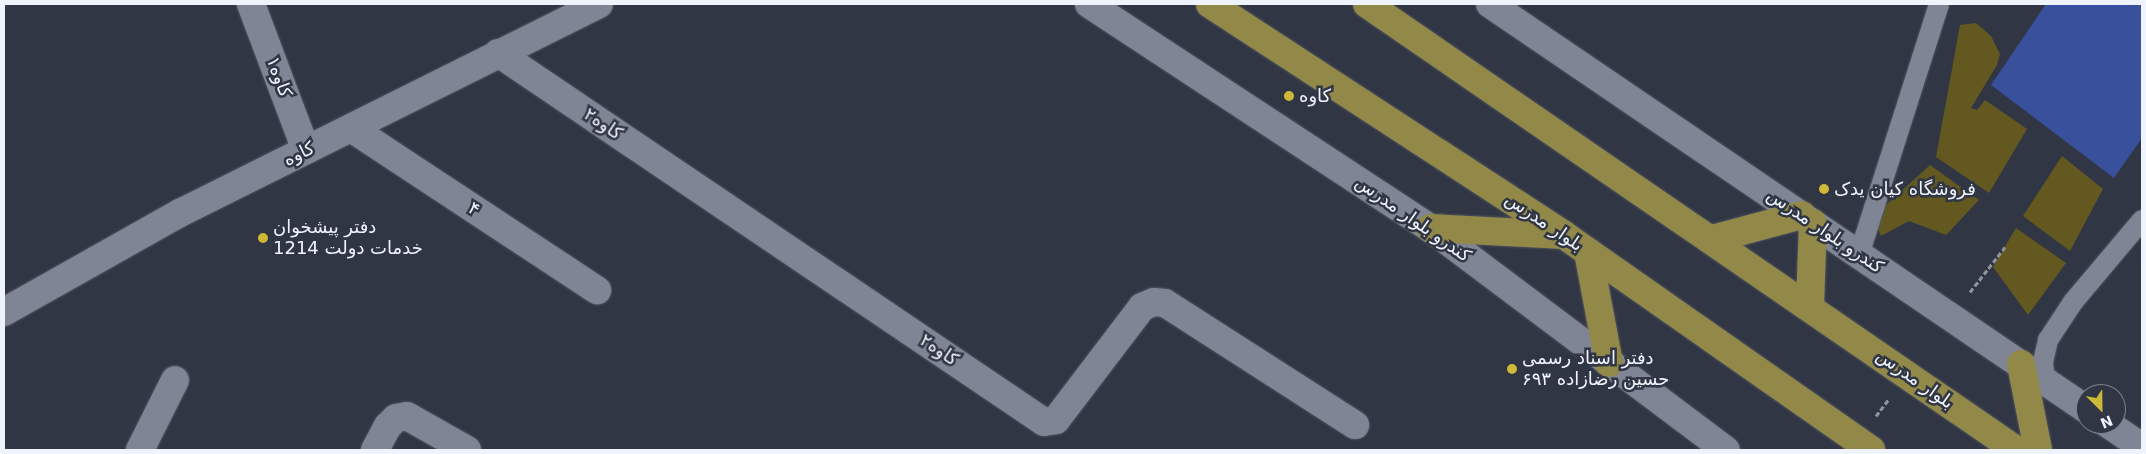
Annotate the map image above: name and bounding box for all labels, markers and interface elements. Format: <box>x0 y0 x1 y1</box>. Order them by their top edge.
street label: کاوه۱ <box>262 54 296 100</box>
place label: کاوه <box>1299 85 1331 107</box>
marker: کاوه <box>1283 90 1295 102</box>
street label: کاوه۲ <box>580 103 626 145</box>
street label: کاوه <box>280 137 318 171</box>
street label: کندرو بلوار مدرس <box>1351 171 1475 267</box>
place label: فروشگاه کیان یدک <box>1834 178 1976 200</box>
marker: فروشگاه کیان یدک <box>1818 183 1830 195</box>
street label: کندرو بلوار مدرس <box>1763 184 1887 278</box>
street label: بلوار مدرس <box>1501 188 1587 256</box>
street label: ۴ <box>464 197 484 221</box>
place label: دفتر پیشخوان خدمات دولت 1214 <box>273 217 423 260</box>
marker: دفتر پیشخوان خدمات دولت 1214 <box>257 232 269 244</box>
street label: کاوه۲ <box>916 329 962 371</box>
street label: بلوار مدرس <box>1872 345 1958 413</box>
place label: دفتر اسناد رسمی ۶۹۳ حسین رضازاده <box>1522 348 1669 390</box>
marker: دفتر اسناد رسمی ۶۹۳ حسین رضازاده <box>1506 363 1518 375</box>
north arrow <box>2076 384 2126 434</box>
text: N <box>2098 412 2115 432</box>

